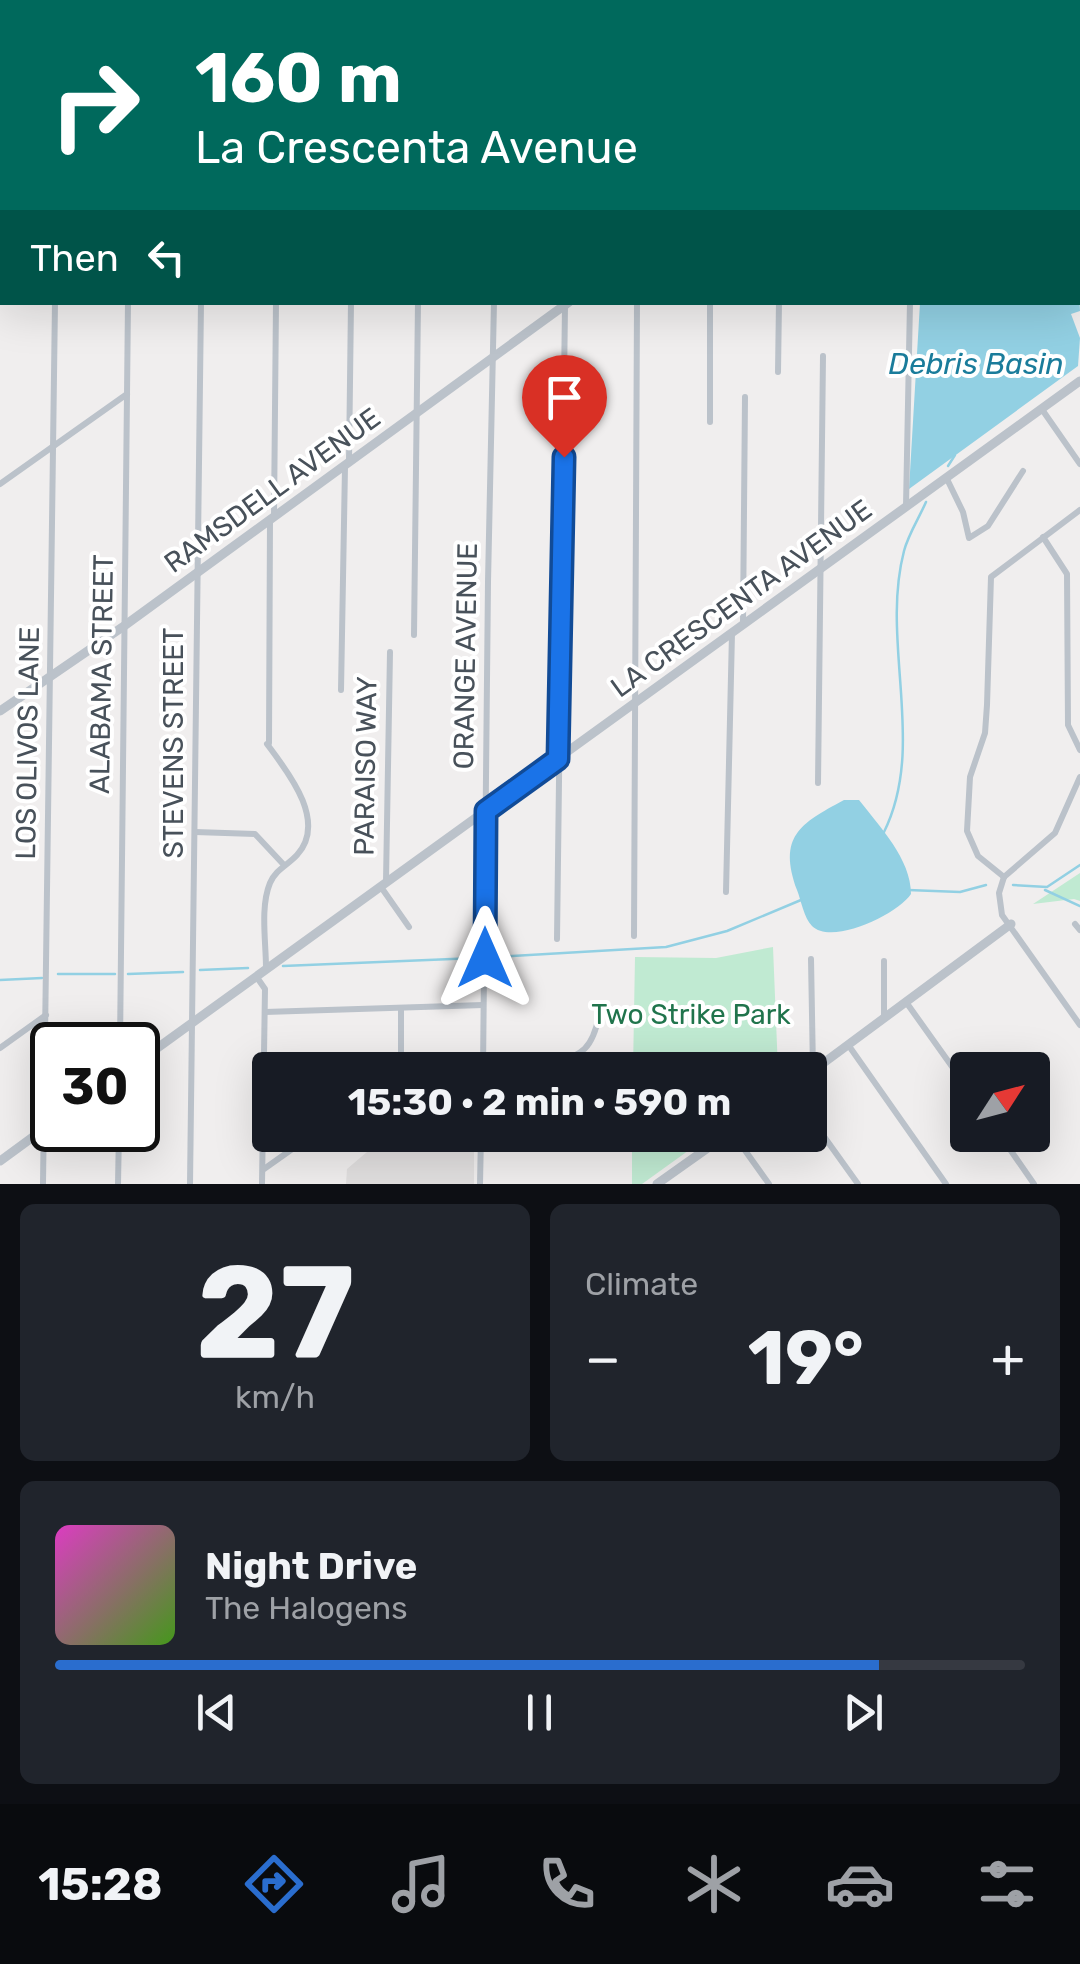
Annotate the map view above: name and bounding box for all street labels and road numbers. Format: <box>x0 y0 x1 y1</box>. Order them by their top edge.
street label: RAMSDELL AVENUE <box>158 401 387 580</box>
street label: LA CRESCENTA AVENUE <box>605 493 878 704</box>
street label: ORANGE AVENUE <box>447 543 484 769</box>
street label: ALABAMA STREET <box>83 554 120 794</box>
street label: LOS OLIVOS LANE <box>9 626 46 860</box>
street label: STEVENS STREET <box>157 627 190 859</box>
street label: PARAISO WAY <box>347 676 384 856</box>

